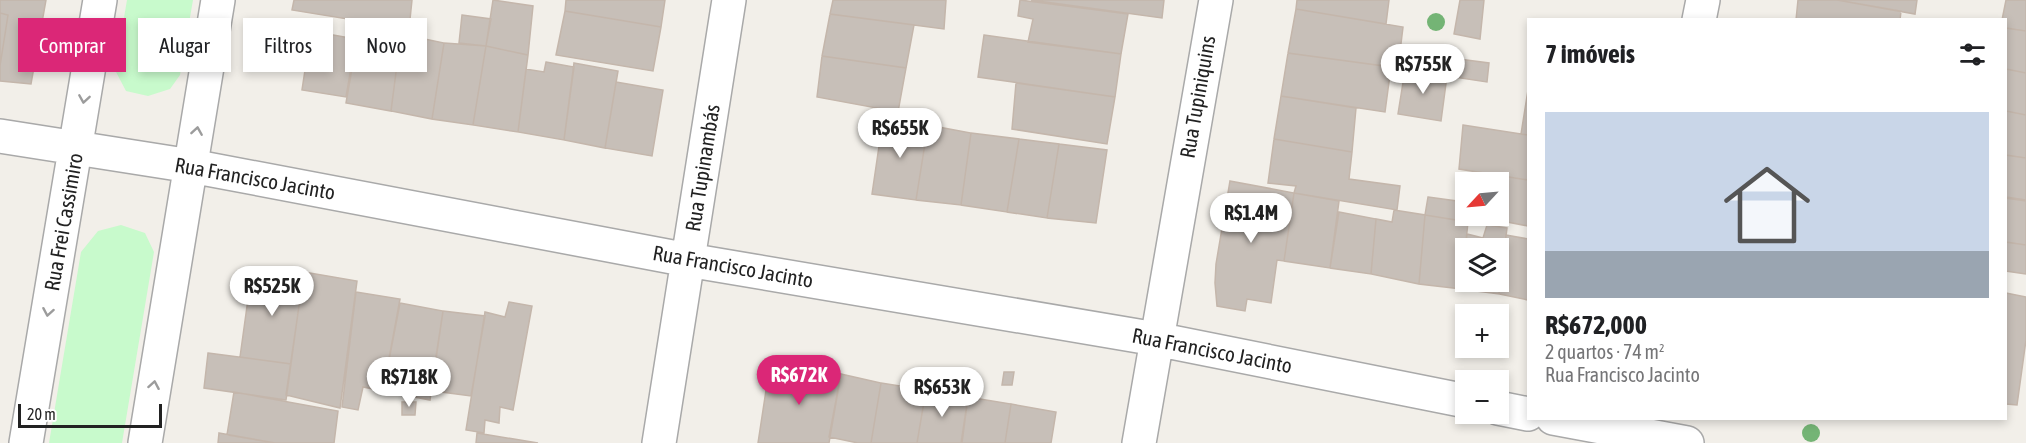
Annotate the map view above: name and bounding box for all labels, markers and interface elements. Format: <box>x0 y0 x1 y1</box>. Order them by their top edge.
chip: Comprar <box>18 18 126 72</box>
chip: Alugar <box>138 18 231 72</box>
chip: Filtros <box>243 18 333 72</box>
chip: Novo <box>345 18 427 72</box>
street label: Rua Tupiniquins <box>1174 34 1220 160</box>
icon: filters <box>1956 38 1989 71</box>
text: 7 imóveis <box>1545 39 1635 69</box>
pin: R$755K <box>1374 44 1472 95</box>
text: R$755K <box>1395 52 1451 75</box>
one-way arrow <box>79 95 91 104</box>
street label: Rua Tupinambás <box>680 102 724 233</box>
pin: R$655K <box>851 108 949 159</box>
text: R$655K <box>872 116 928 139</box>
one-way arrow <box>190 126 203 136</box>
street label: Rua Frei Cassimiro <box>39 151 87 293</box>
icon: home <box>1713 151 1821 259</box>
street label: Rua Francisco Jacinto <box>173 152 337 204</box>
north arrow <box>1455 172 1509 226</box>
map controls <box>1455 172 1509 424</box>
pin: R$1.4M <box>1202 193 1300 244</box>
text: R$1.4M <box>1224 201 1278 224</box>
button: layers <box>1455 238 1509 292</box>
street label: Rua Francisco Jacinto <box>651 240 815 292</box>
pin: R$525K <box>223 266 321 317</box>
text: R$525K <box>244 274 300 297</box>
button: + <box>1455 304 1509 358</box>
one-way arrow <box>43 308 55 317</box>
text: R$672,000 <box>1545 310 1647 340</box>
street label: Rua Francisco Jacinto <box>1130 323 1294 377</box>
text: 2 quartos · 74 m² <box>1545 340 1665 363</box>
pin: R$672K <box>750 355 848 406</box>
pin: R$718K <box>360 357 458 408</box>
text: R$672K <box>771 363 827 386</box>
text: Rua Francisco Jacinto <box>1545 363 1700 386</box>
text: R$718K <box>381 365 437 388</box>
pin: R$653K <box>893 367 991 418</box>
button: − <box>1455 370 1509 424</box>
text: R$653K <box>914 375 970 398</box>
one-way arrow <box>148 381 160 390</box>
scale bar <box>18 401 162 428</box>
text: 20 m <box>27 405 56 423</box>

